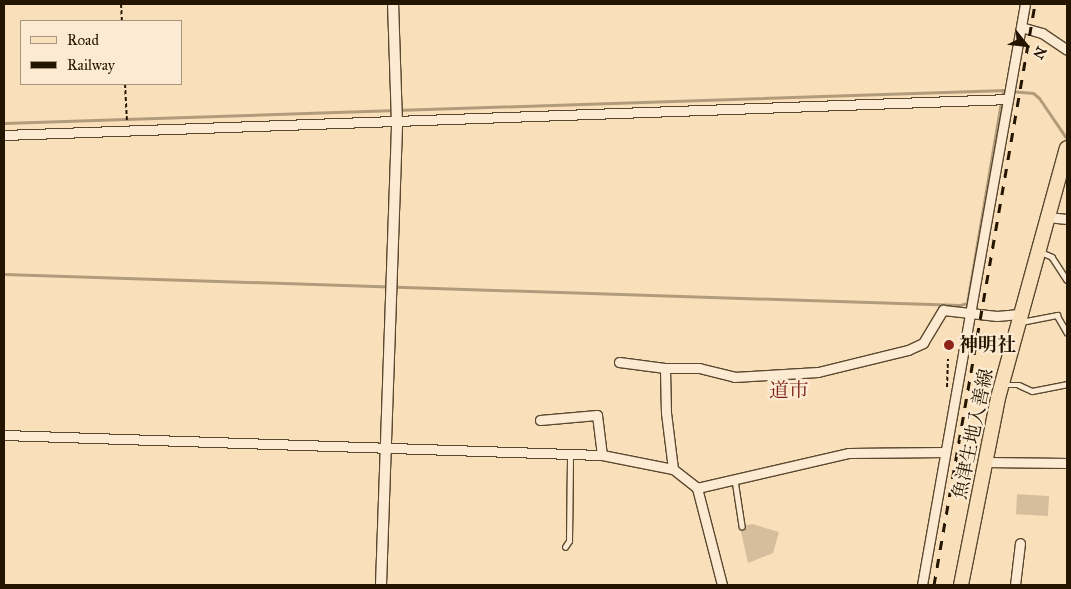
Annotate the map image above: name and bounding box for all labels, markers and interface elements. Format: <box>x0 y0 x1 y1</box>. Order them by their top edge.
legend <box>20 20 182 85</box>
north arrow <box>1001 20 1051 70</box>
text: Road <box>67 31 99 49</box>
text: N <box>1029 43 1050 62</box>
text: Railway <box>67 56 115 74</box>
place label: 神明社 <box>959 334 1016 356</box>
marker: 神明社 <box>943 339 955 351</box>
street label: 魚津生地入善線 <box>948 367 998 501</box>
district label: 道市 <box>769 378 809 402</box>

